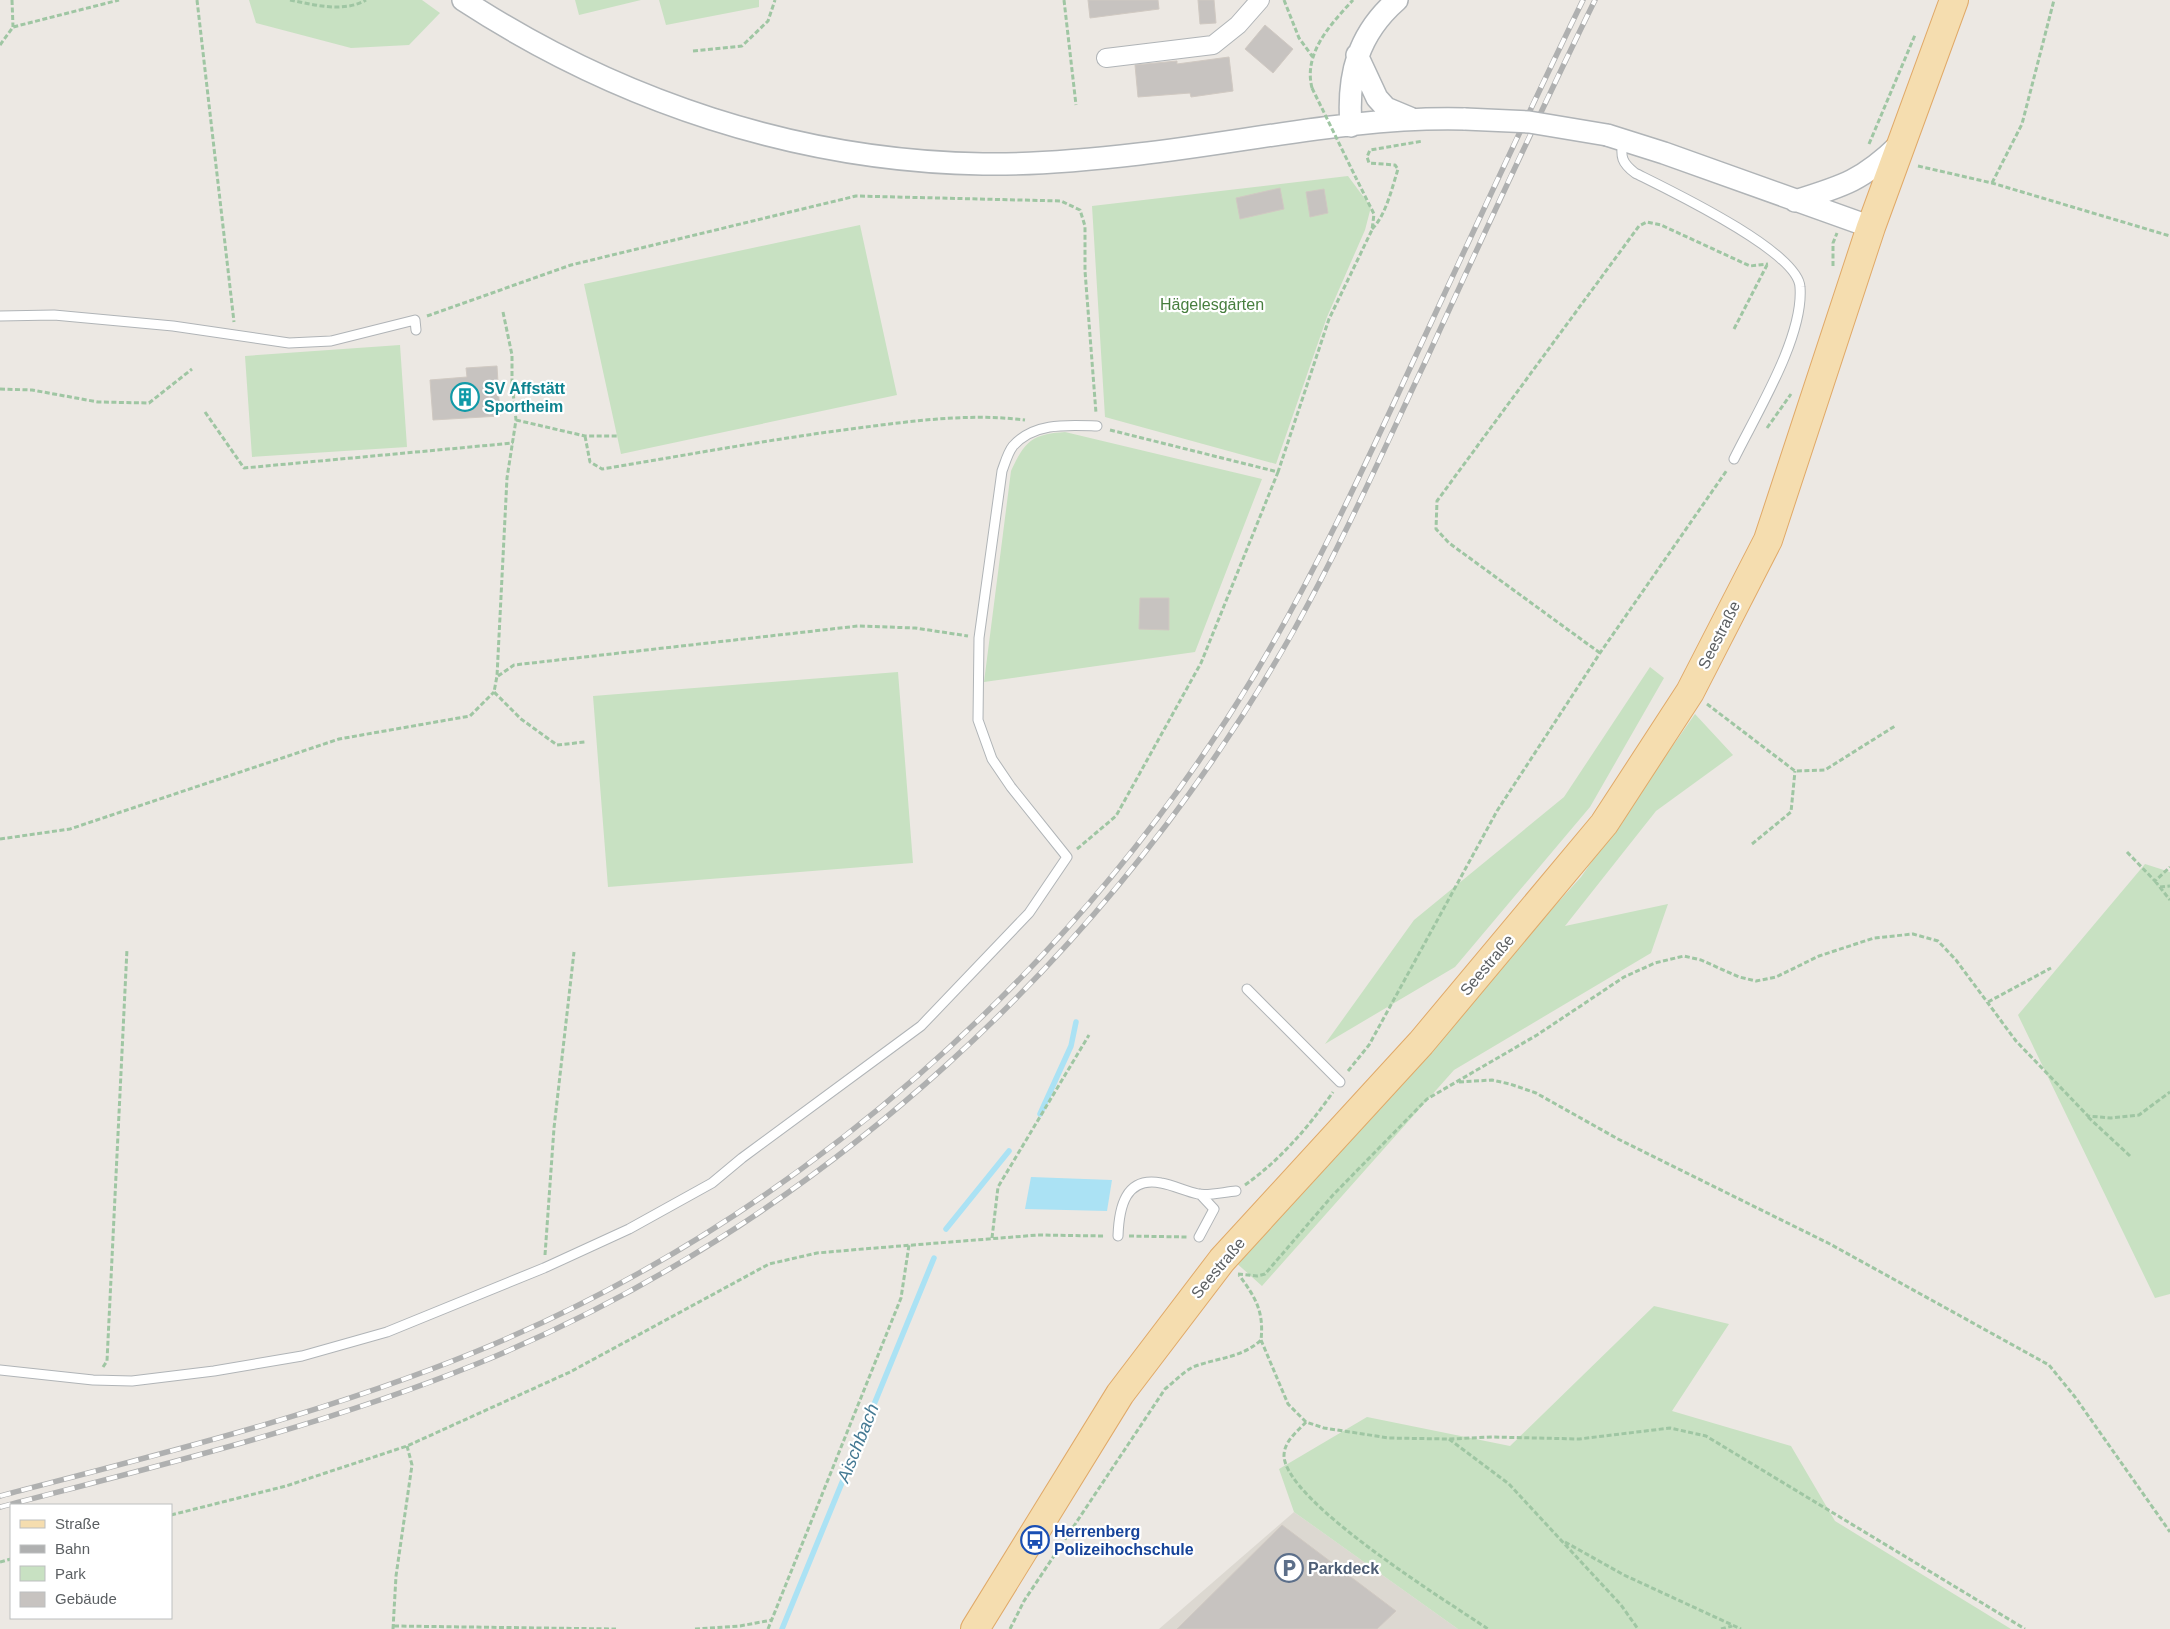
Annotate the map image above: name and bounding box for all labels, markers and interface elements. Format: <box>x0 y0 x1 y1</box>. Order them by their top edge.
park label: Hägelesgärten <box>1160 296 1264 313</box>
place label: SV Affstätt Sportheim <box>484 380 566 415</box>
building icon: SV Affstätt Sportheim <box>450 382 480 412</box>
street label: Seestraße <box>1695 598 1743 672</box>
street label: Seestraße <box>1457 931 1517 999</box>
street label: Seestraße <box>1188 1234 1248 1302</box>
water label: Aischbach <box>833 1401 883 1486</box>
legend <box>10 1504 172 1619</box>
text: Straße <box>55 1515 100 1532</box>
place label: Herrenberg Polizeihochschule <box>1054 1523 1194 1558</box>
bus stop icon: Herrenberg Polizeihochschule <box>1020 1525 1050 1555</box>
text: Bahn <box>55 1540 90 1557</box>
parking icon: Parkdeck <box>1274 1553 1304 1583</box>
place label: Parkdeck <box>1308 1560 1379 1577</box>
text: Park <box>55 1565 86 1582</box>
text: Gebäude <box>55 1590 117 1607</box>

